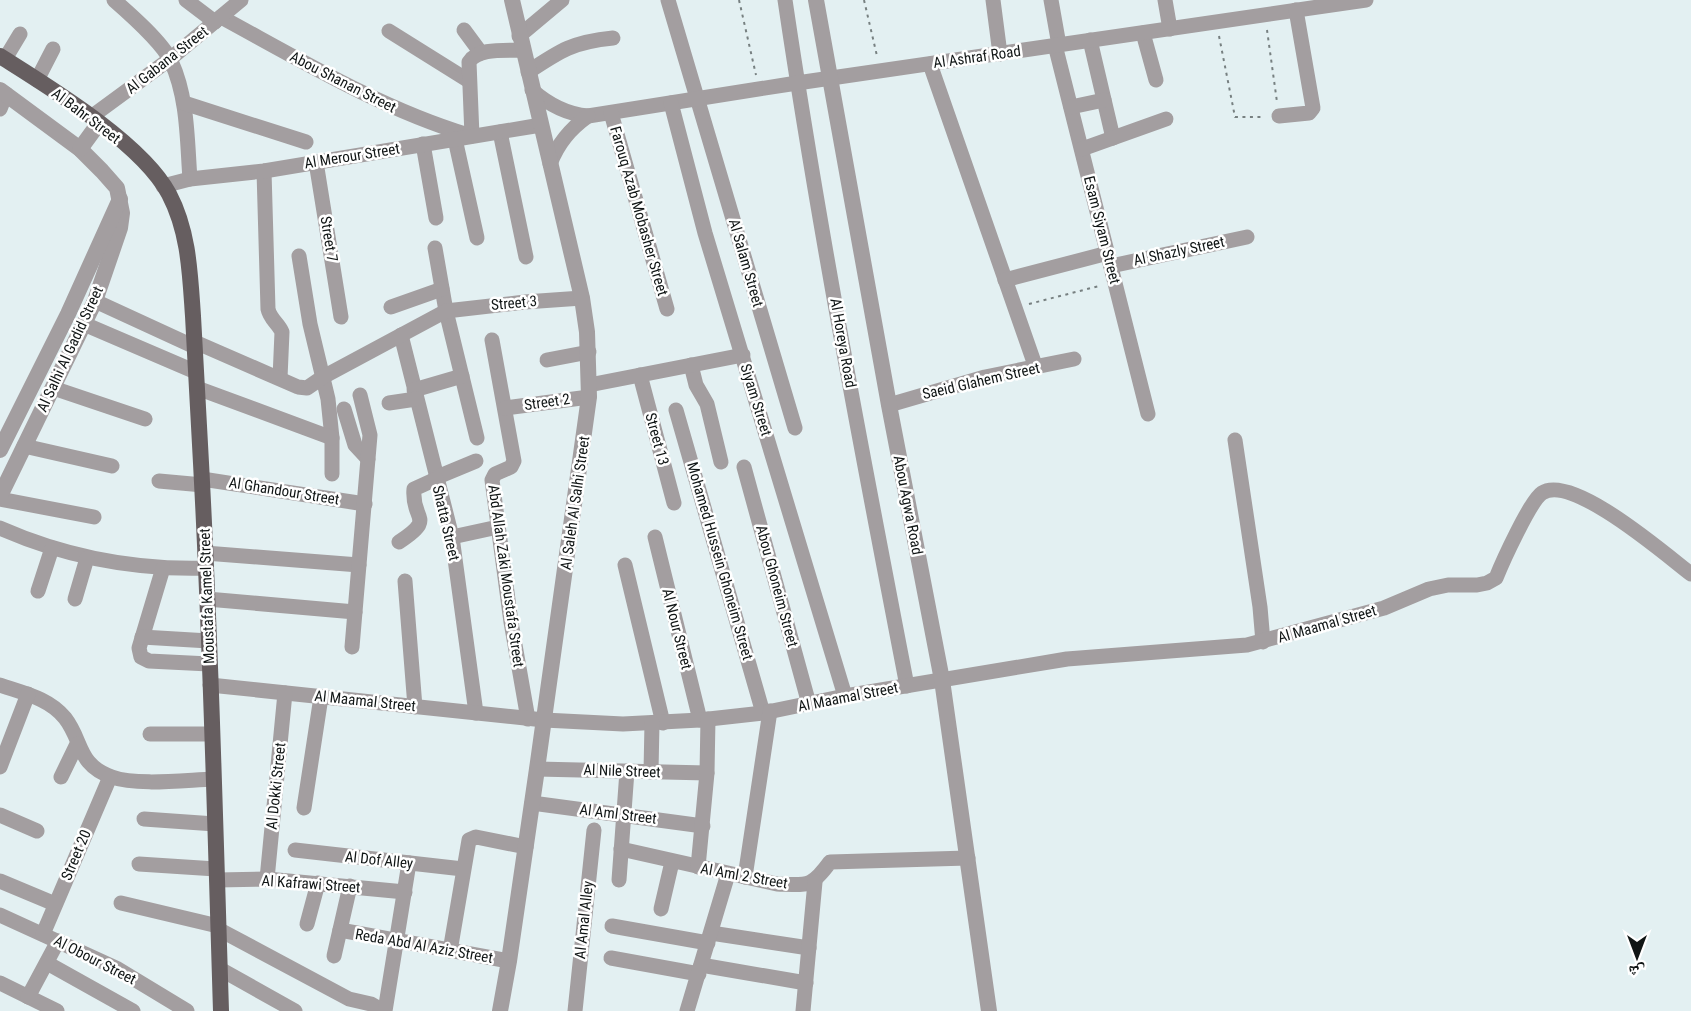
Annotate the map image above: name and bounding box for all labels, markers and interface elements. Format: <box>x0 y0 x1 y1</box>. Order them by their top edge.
street label: Al Gabana Street <box>122 22 212 98</box>
street label: Al Ashraf Road <box>932 42 1022 72</box>
street label: Abou Shanan Street <box>287 47 399 117</box>
street label: Al Bahr Street <box>48 84 124 148</box>
street label: Farouq Azab Mobasher Street <box>606 124 672 298</box>
street label: Al Merour Street <box>303 140 401 172</box>
street label: Esam Siyam Street <box>1080 174 1124 286</box>
street label: Street 7 <box>317 215 341 263</box>
street label: Al Salam Street <box>725 217 767 309</box>
street label: Al Shazly Street <box>1132 233 1226 269</box>
street label: Al Salhi Al Gadid Street <box>33 283 107 415</box>
street label: Street 3 <box>490 292 538 314</box>
street label: Al Horeya Road <box>826 297 860 389</box>
street label: Saeid Glahem Street <box>921 359 1041 403</box>
street label: Siyam Street <box>737 362 775 438</box>
street label: Street 2 <box>523 390 571 414</box>
street label: Street 13 <box>641 411 673 467</box>
street label: Al Saleh Al Salhi Street <box>557 435 593 571</box>
street label: Abou Agwa Road <box>890 454 926 556</box>
street label: Mohamed Hussein Ghoneim Street <box>683 460 757 662</box>
street label: Al Ghandour Street <box>228 473 340 509</box>
street label: Shatta Street <box>429 484 463 562</box>
street label: Abd Allah Zaki Moustafa Street <box>484 484 528 668</box>
street label: Abou Ghoneim Street <box>752 523 802 649</box>
street label: Moustafa Kamel Street <box>196 528 218 664</box>
street label: Al Nour Street <box>658 587 696 671</box>
street label: Al Maamal Street <box>1276 601 1378 647</box>
street label: Al Maamal Street <box>796 678 900 716</box>
street label: Al Maamal Street <box>313 687 417 715</box>
street label: Al Dokki Street <box>262 742 290 830</box>
street label: Al Nile Street <box>583 761 661 781</box>
street label: Al Aml Street <box>578 800 658 828</box>
street label: Street 20 <box>57 827 95 883</box>
street label: Al Dof Alley <box>344 847 414 873</box>
street label: Al Aml 2 Street <box>699 859 789 893</box>
street label: Al Kafrawi Street <box>261 872 361 896</box>
street label: Al Amal Alley <box>571 880 597 960</box>
street label: Reda Abd Al Aziz Street <box>354 925 494 967</box>
north arrow <box>1607 927 1667 987</box>
street label: Al Obour Street <box>51 932 139 988</box>
text: ش <box>1628 962 1645 981</box>

